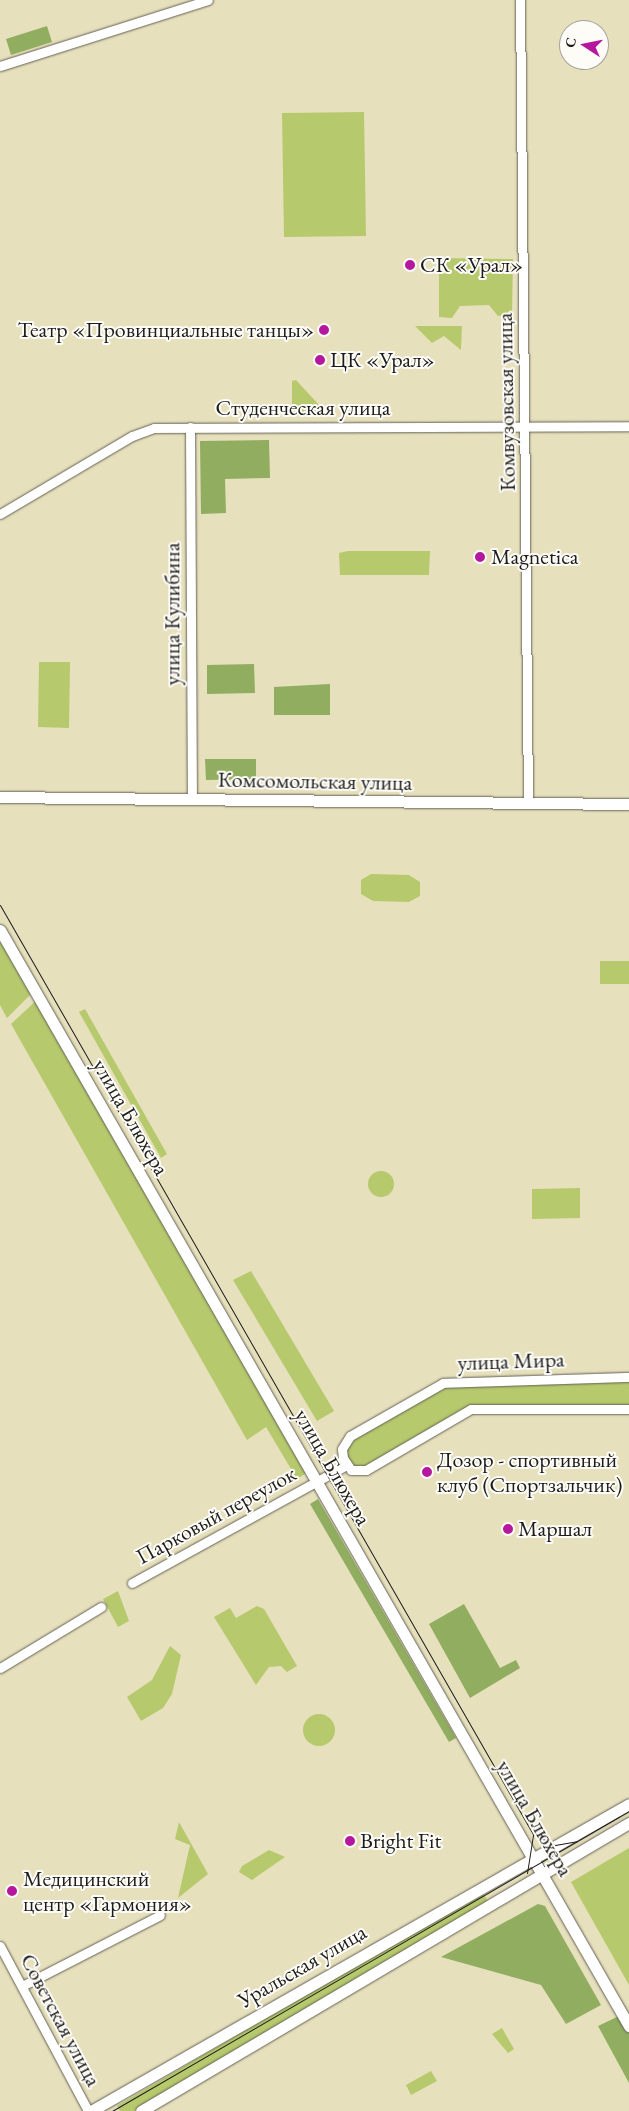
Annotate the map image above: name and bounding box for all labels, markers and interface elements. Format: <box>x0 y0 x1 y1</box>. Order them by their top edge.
north arrow <box>559 20 609 70</box>
text: С <box>560 36 580 49</box>
place label: СК «Урал» <box>420 252 523 278</box>
marker: СК «Урал» <box>404 259 416 271</box>
street label: Комвузовская улица <box>491 312 521 492</box>
place label: Театр «Провинциальные танцы» <box>18 317 314 343</box>
marker: Театр «Провинциальные танцы» <box>318 324 330 336</box>
place label: ЦК «Урал» <box>330 347 435 373</box>
marker: ЦК «Урал» <box>314 354 326 366</box>
street label: Студенческая улица <box>215 395 391 421</box>
street label: улица Кулибина <box>159 543 185 685</box>
place label: Magnetica <box>491 544 579 570</box>
marker: Magnetica <box>473 550 487 564</box>
street label: Комсомольская улица <box>218 766 412 796</box>
street label: улица Блюхера <box>87 1054 175 1180</box>
street label: улица Мира <box>457 1346 565 1376</box>
street label: улица Блюхера <box>289 1404 377 1530</box>
place label: Дозор - спортивный клуб (Спортзальчик) <box>437 1446 622 1498</box>
street label: Парковый переулок <box>131 1460 301 1570</box>
marker: Дозор - спортивный клуб (Спортзальчик) <box>421 1466 433 1478</box>
place label: Маршал <box>518 1516 592 1542</box>
marker: Маршал <box>502 1523 514 1535</box>
street label: улица Блюхера <box>491 1755 579 1881</box>
place label: Bright Fit <box>360 1828 441 1854</box>
marker: Bright Fit <box>344 1835 356 1847</box>
place label: Медицинский центр «Гармония» <box>23 1865 192 1916</box>
marker: Медицинский центр «Гармония» <box>5 1884 19 1898</box>
street label: Уральская улица <box>233 1918 371 2014</box>
street label: Советская улица <box>15 1949 107 2091</box>

